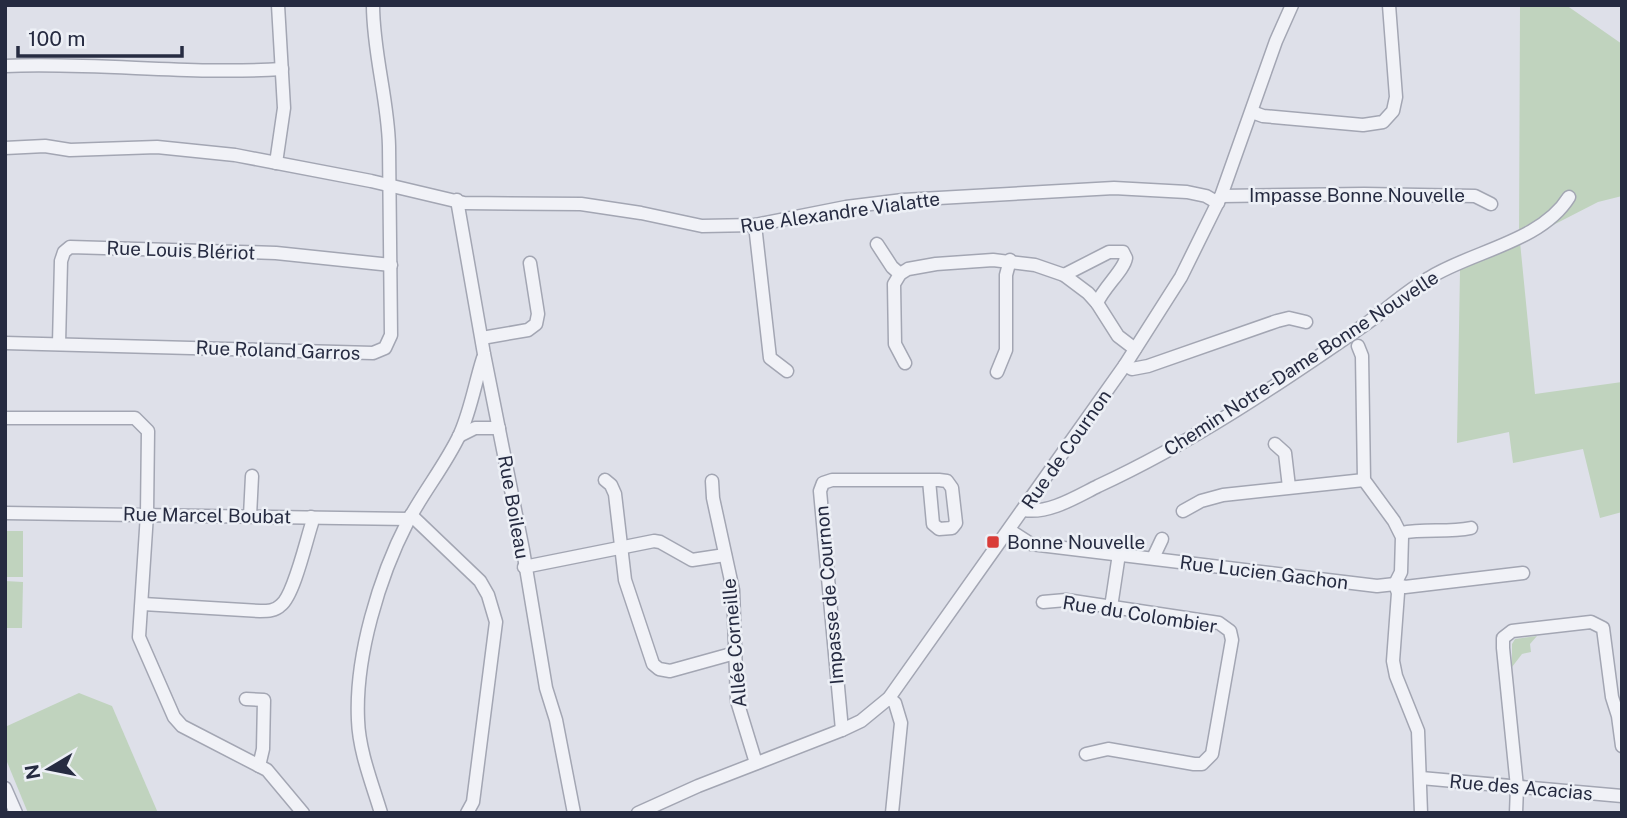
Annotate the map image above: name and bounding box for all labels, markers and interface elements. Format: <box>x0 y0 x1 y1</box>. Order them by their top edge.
scale bar <box>18 14 182 58</box>
text: 100 m <box>28 26 85 51</box>
street label: Impasse Bonne Nouvelle <box>1249 184 1465 206</box>
street label: Rue Alexandre Vialatte <box>739 187 941 237</box>
street label: Rue Louis Blériot <box>106 236 256 264</box>
street label: Chemin Notre-Dame Bonne Nouvelle <box>1160 266 1442 460</box>
street label: Rue Roland Garros <box>195 336 361 364</box>
street label: Rue de Cournon <box>1017 385 1115 513</box>
street label: Rue Boileau <box>494 453 534 561</box>
street label: Rue Marcel Boubat <box>123 503 291 527</box>
street label: Impasse de Cournon <box>810 505 848 685</box>
place label: Bonne Nouvelle <box>1007 531 1145 553</box>
marker: Bonne Nouvelle <box>985 534 1001 550</box>
street label: Rue Lucien Gachon <box>1179 551 1349 593</box>
street label: Allée Corneille <box>717 578 751 708</box>
street label: Rue du Colombier <box>1061 591 1219 637</box>
north arrow <box>14 734 84 804</box>
text: N <box>20 763 44 781</box>
street label: Rue des Acacias <box>1448 770 1594 804</box>

